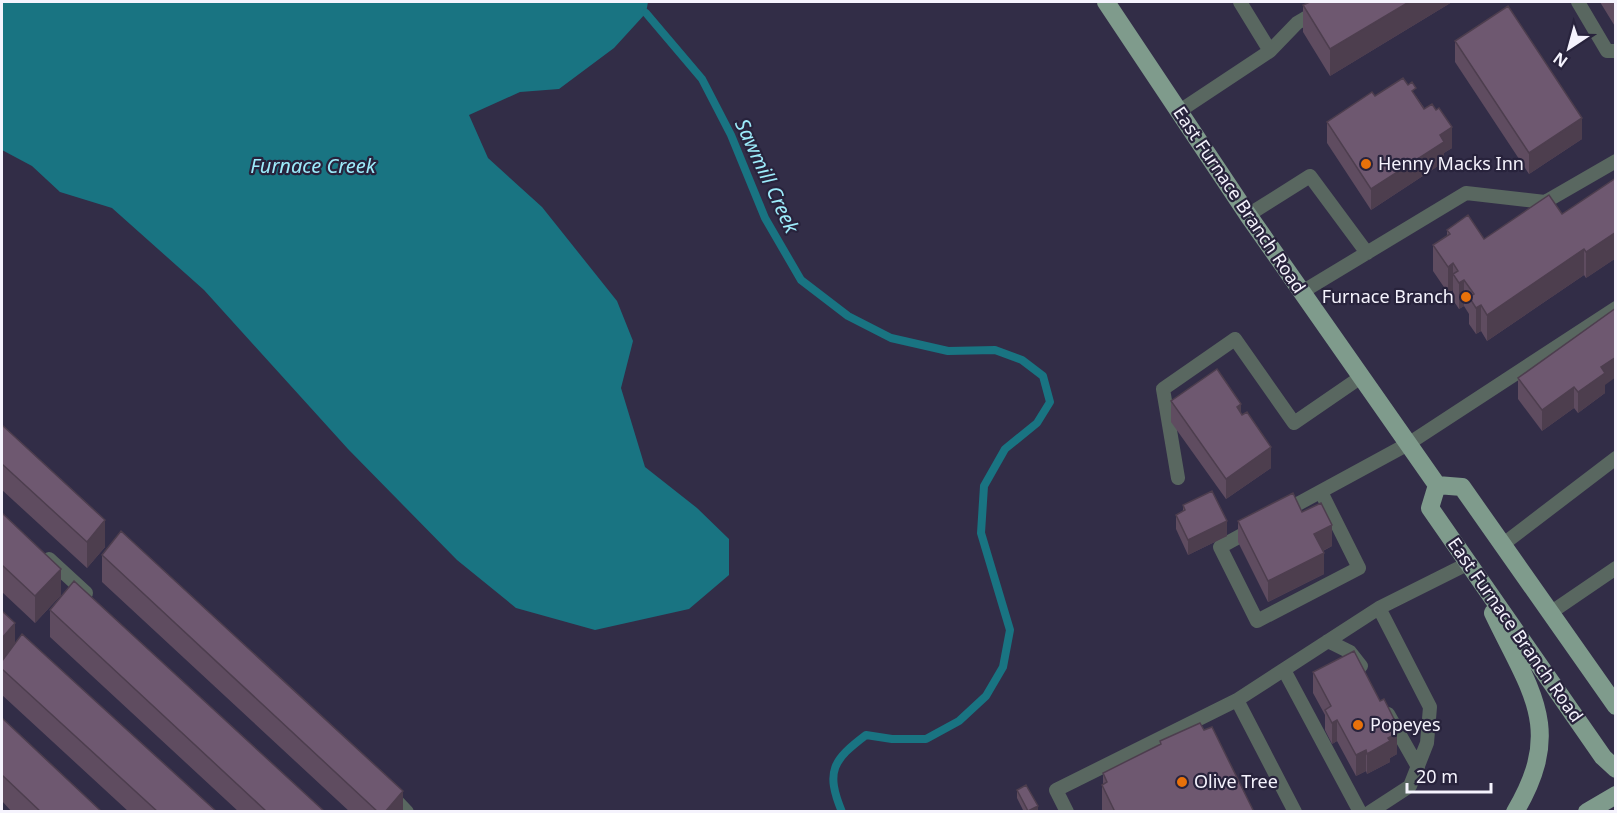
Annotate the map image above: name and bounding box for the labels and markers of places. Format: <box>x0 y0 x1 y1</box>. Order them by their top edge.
place label: Henny Macks Inn <box>1378 151 1524 175</box>
marker: Henny Macks Inn <box>1359 157 1373 171</box>
place label: Furnace Branch <box>1322 284 1454 308</box>
marker: Furnace Branch <box>1459 290 1473 304</box>
place label: Popeyes <box>1370 712 1441 736</box>
marker: Popeyes <box>1351 718 1365 732</box>
place label: Olive Tree <box>1194 769 1278 793</box>
marker: Olive Tree <box>1175 775 1189 789</box>

